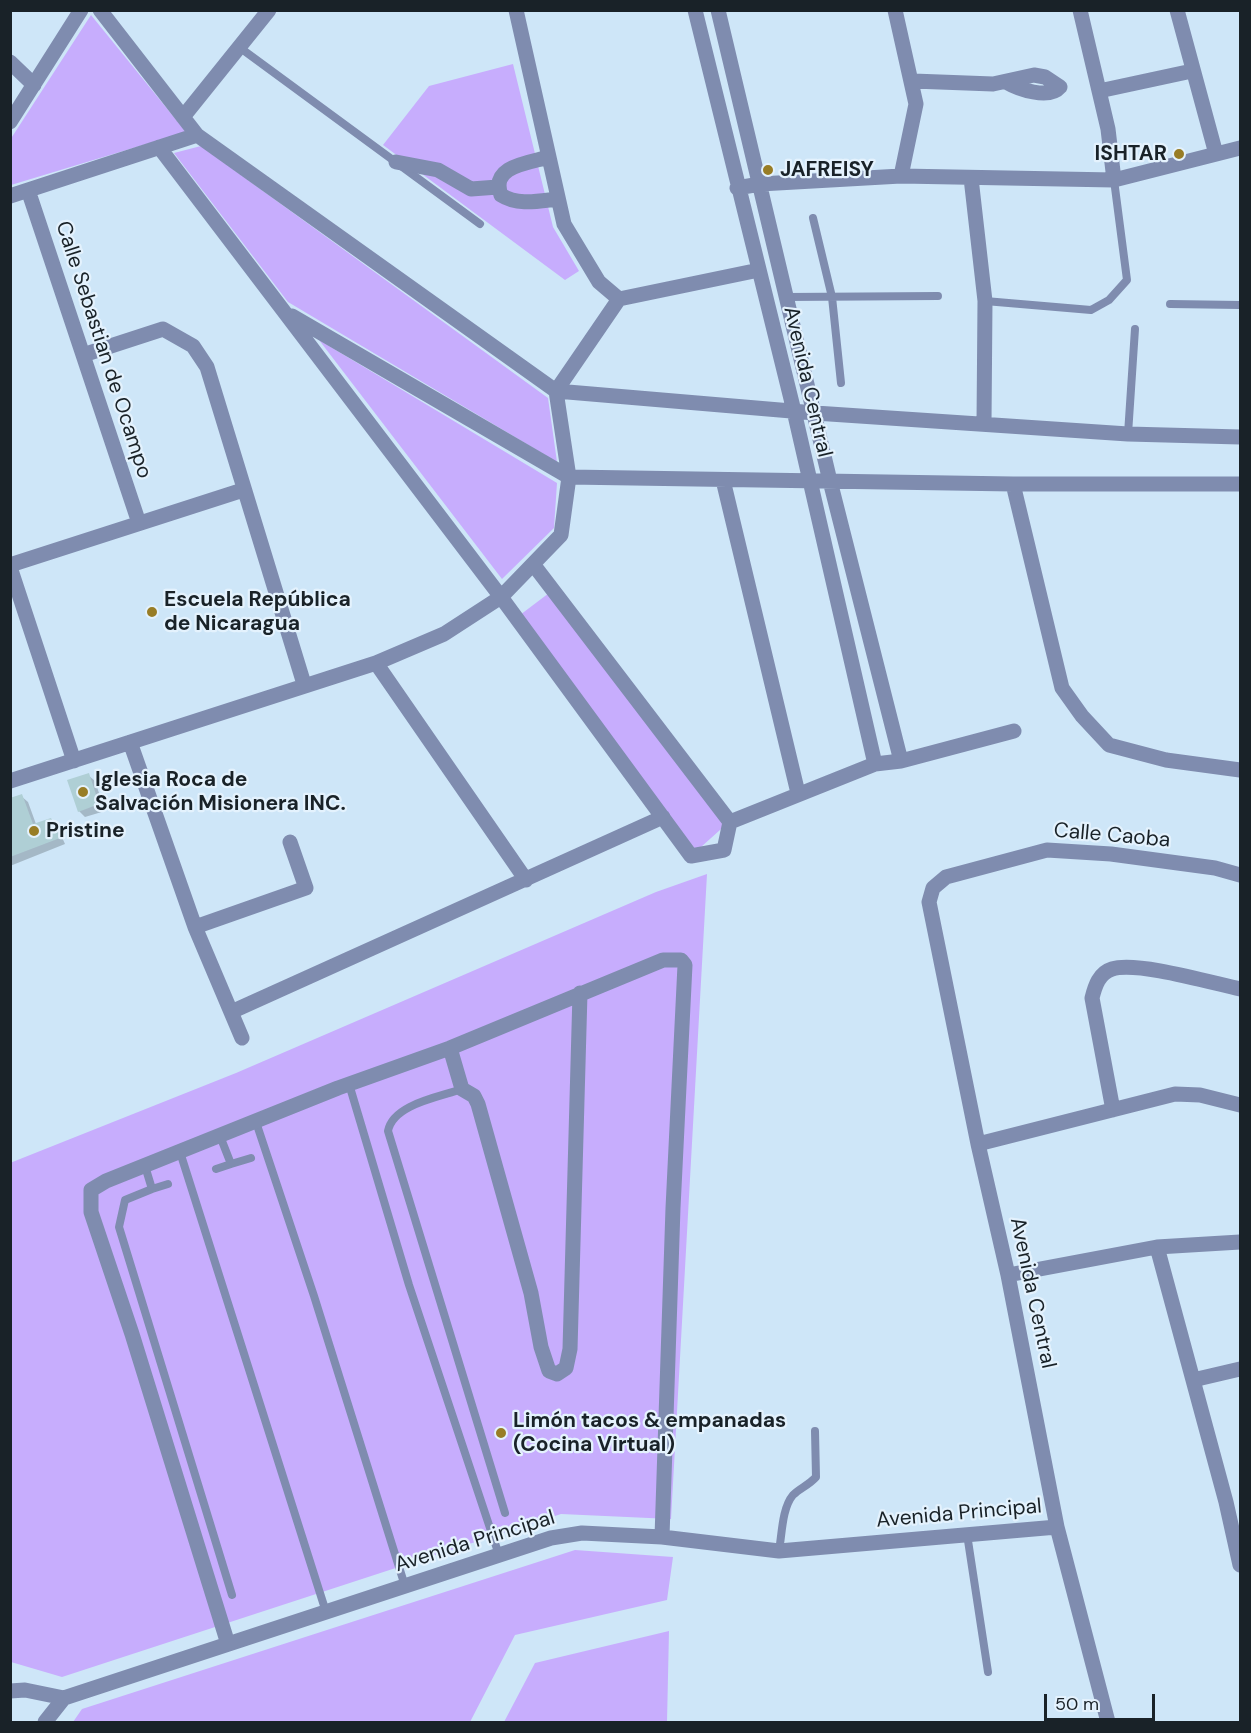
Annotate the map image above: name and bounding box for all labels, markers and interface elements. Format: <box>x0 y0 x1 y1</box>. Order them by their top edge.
place label: ISHTAR <box>1094 141 1167 167</box>
marker: ISHTAR <box>1172 147 1186 161</box>
place label: JAFREISY <box>780 157 874 183</box>
marker: JAFREISY <box>761 163 775 177</box>
street label: Calle Sebastian de Ocampo <box>49 218 157 482</box>
street label: Avenida Central <box>777 304 837 460</box>
place label: Escuela República de Nicaragua <box>164 587 351 637</box>
marker: Escuela República de Nicaragua <box>145 605 159 619</box>
place label: Iglesia Roca de Salvación Misionera INC. <box>95 767 346 817</box>
marker: Iglesia Roca de Salvación Misionera INC. <box>76 785 90 799</box>
place label: Pristine <box>46 818 125 844</box>
street label: Calle Caoba <box>1053 818 1171 854</box>
marker: Pristine <box>27 824 41 838</box>
street label: Avenida Central <box>1004 1215 1060 1371</box>
place label: Limón tacos & empanadas (Cocina Virtual) <box>513 1408 786 1458</box>
marker: Limón tacos & empanadas (Cocina Virtual) <box>494 1426 508 1440</box>
street label: Avenida Principal <box>875 1494 1043 1534</box>
street label: Avenida Principal <box>392 1506 558 1578</box>
scale bar <box>1047 1682 1158 1720</box>
text: 50 m <box>1055 1692 1099 1716</box>

